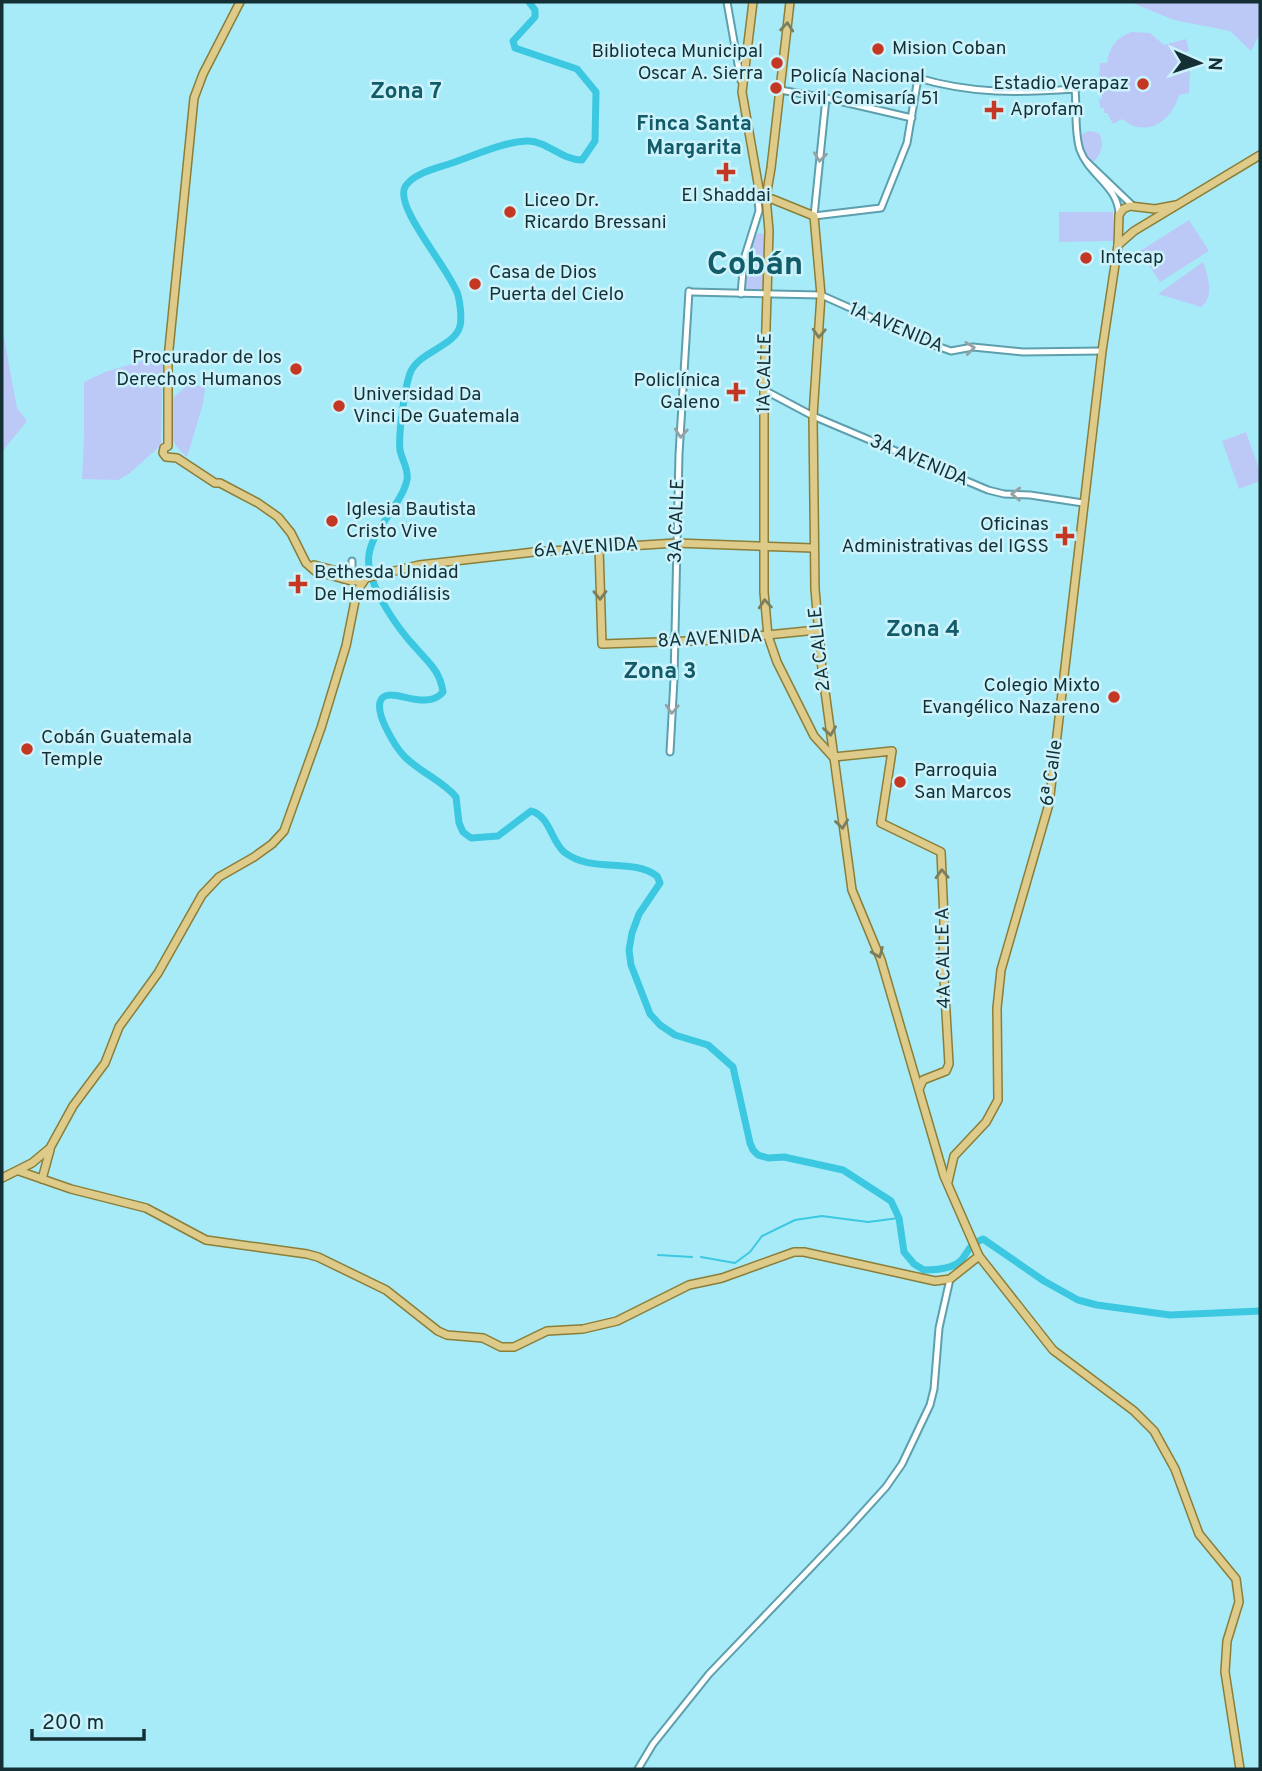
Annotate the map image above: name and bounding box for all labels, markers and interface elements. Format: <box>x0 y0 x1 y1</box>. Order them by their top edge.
one-way arrow <box>779 22 794 33</box>
north arrow <box>1164 28 1234 98</box>
place label: Mision Coban <box>892 37 1006 61</box>
place label: Biblioteca Municipal Oscar A. Sierra <box>592 40 763 86</box>
marker: Mision Coban <box>870 41 886 57</box>
marker: Biblioteca Municipal Oscar A. Sierra <box>769 55 785 71</box>
text: N <box>1202 56 1226 71</box>
place label: Policía Nacional Civil Comisaría 51 <box>790 65 939 111</box>
place label: Estadio Verapaz <box>993 72 1129 96</box>
marker: Estadio Verapaz <box>1135 76 1151 92</box>
district label: Zona 7 <box>370 78 442 107</box>
marker: Policía Nacional Civil Comisaría 51 <box>768 80 784 96</box>
place label: Aprofam <box>1010 98 1084 122</box>
marker: Aprofam <box>984 100 1004 120</box>
district label: Finca Santa Margarita <box>636 111 752 162</box>
one-way arrow <box>813 151 828 163</box>
marker: El Shaddai <box>716 162 736 182</box>
place label: El Shaddai <box>681 184 771 208</box>
place label: Liceo Dr. Ricardo Bressani <box>524 189 667 235</box>
marker: Liceo Dr. Ricardo Bressani <box>502 204 518 220</box>
district label: Cobán <box>707 245 803 287</box>
place label: Intecap <box>1100 246 1164 270</box>
marker: Intecap <box>1078 250 1094 266</box>
place label: Casa de Dios Puerta del Cielo <box>489 261 624 307</box>
marker: Casa de Dios Puerta del Cielo <box>467 276 483 292</box>
street label: 1A AVENIDA <box>845 297 947 359</box>
one-way arrow <box>812 328 827 339</box>
street label: 1A CALLE <box>752 333 778 413</box>
one-way arrow <box>965 341 976 356</box>
place label: Procurador de los Derechos Humanos <box>116 346 282 392</box>
marker: Procurador de los Derechos Humanos <box>288 361 304 377</box>
place label: Policlínica Galeno <box>633 369 720 415</box>
marker: Policlínica Galeno <box>726 382 746 402</box>
place label: Universidad Da Vinci De Guatemala <box>353 383 520 429</box>
marker: Universidad Da Vinci De Guatemala <box>331 398 347 414</box>
one-way arrow <box>674 427 689 438</box>
street label: 3A AVENIDA <box>866 429 972 493</box>
street label: 3A CALLE <box>664 478 690 564</box>
one-way arrow <box>1010 486 1020 502</box>
place label: Iglesia Bautista Cristo Vive <box>346 498 476 544</box>
marker: Iglesia Bautista Cristo Vive <box>324 513 340 529</box>
place label: Oficinas Administrativas del IGSS <box>842 513 1049 559</box>
marker: Oficinas Administrativas del IGSS <box>1055 526 1075 546</box>
street label: 6A AVENIDA <box>533 532 639 564</box>
place label: Bethesda Unidad De Hemodiálisis <box>314 561 459 607</box>
marker: Bethesda Unidad De Hemodiálisis <box>288 574 308 594</box>
one-way arrow <box>592 591 608 601</box>
one-way arrow <box>758 598 773 609</box>
street label: 2A CALLE <box>804 605 836 693</box>
district label: Zona 4 <box>886 616 960 645</box>
street label: 8A AVENIDA <box>657 624 763 654</box>
district label: Zona 3 <box>623 658 697 687</box>
place label: Colegio Mixto Evangélico Nazareno <box>922 674 1100 720</box>
marker: Colegio Mixto Evangélico Nazareno <box>1106 689 1122 705</box>
one-way arrow <box>665 704 680 715</box>
one-way arrow <box>822 725 837 737</box>
place label: Cobán Guatemala Temple <box>41 726 192 772</box>
street label: 6ª Calle <box>1035 738 1069 808</box>
marker: Cobán Guatemala Temple <box>19 741 35 757</box>
place label: Parroquia San Marcos <box>914 759 1012 805</box>
marker: Parroquia San Marcos <box>892 774 908 790</box>
one-way arrow <box>835 818 850 830</box>
one-way arrow <box>935 868 950 879</box>
street label: 4A CALLE A <box>931 907 957 1009</box>
one-way arrow <box>869 947 883 959</box>
scale bar <box>32 1698 144 1742</box>
text: 200 m <box>42 1710 104 1737</box>

